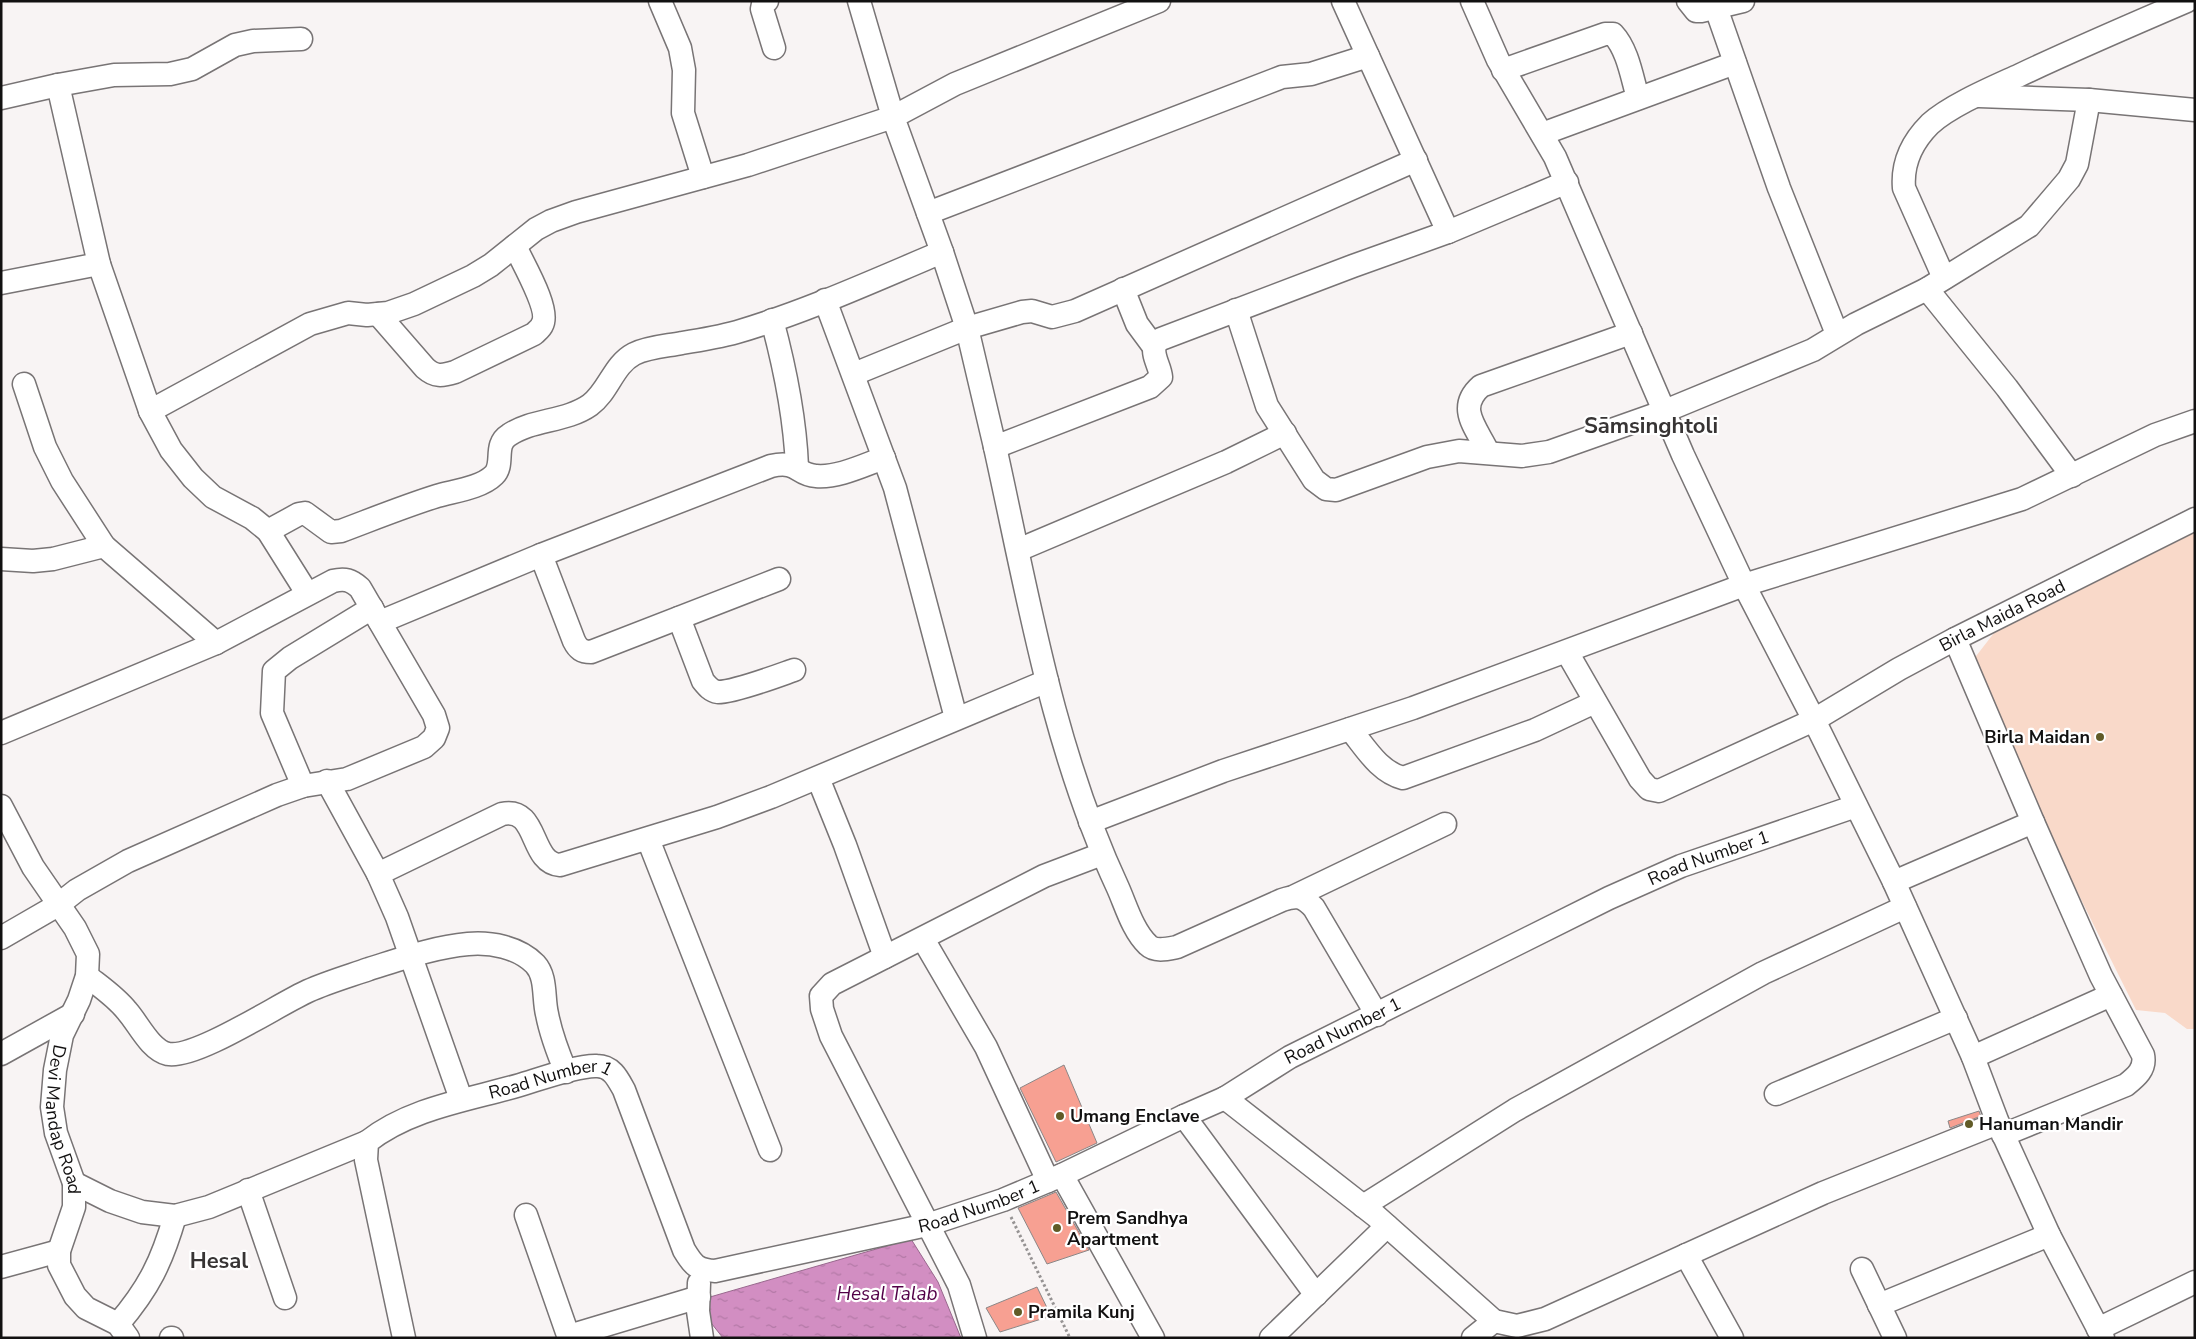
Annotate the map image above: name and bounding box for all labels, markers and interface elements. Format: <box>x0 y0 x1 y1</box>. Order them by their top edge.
district label: Sāmsinghtoli <box>1584 411 1718 441</box>
street label: Birla Maida Road <box>1935 574 2069 657</box>
place label: Birla Maidan <box>1984 725 2090 749</box>
marker: Birla Maidan <box>2094 731 2106 743</box>
street label: Road Number 1 <box>1644 825 1772 891</box>
street label: Road Number 1 <box>1280 992 1405 1070</box>
street label: Devi Mandap Road <box>40 1043 86 1194</box>
street label: Road Number 1 <box>486 1054 617 1105</box>
place label: Umang Enclave <box>1070 1104 1200 1128</box>
marker: Umang Enclave <box>1054 1110 1066 1122</box>
place label: Hanuman Mandir <box>1979 1112 2123 1136</box>
marker: Hanuman Mandir <box>1963 1118 1975 1130</box>
street label: Road Number 1 <box>916 1174 1043 1239</box>
place label: Prem Sandhya Apartment <box>1067 1206 1188 1251</box>
marker: Prem Sandhya Apartment <box>1051 1222 1063 1234</box>
district label: Hesal <box>190 1246 248 1276</box>
water label: Hesal Talab <box>836 1281 938 1307</box>
place label: Pramila Kunj <box>1028 1300 1135 1324</box>
marker: Pramila Kunj <box>1012 1306 1024 1318</box>

